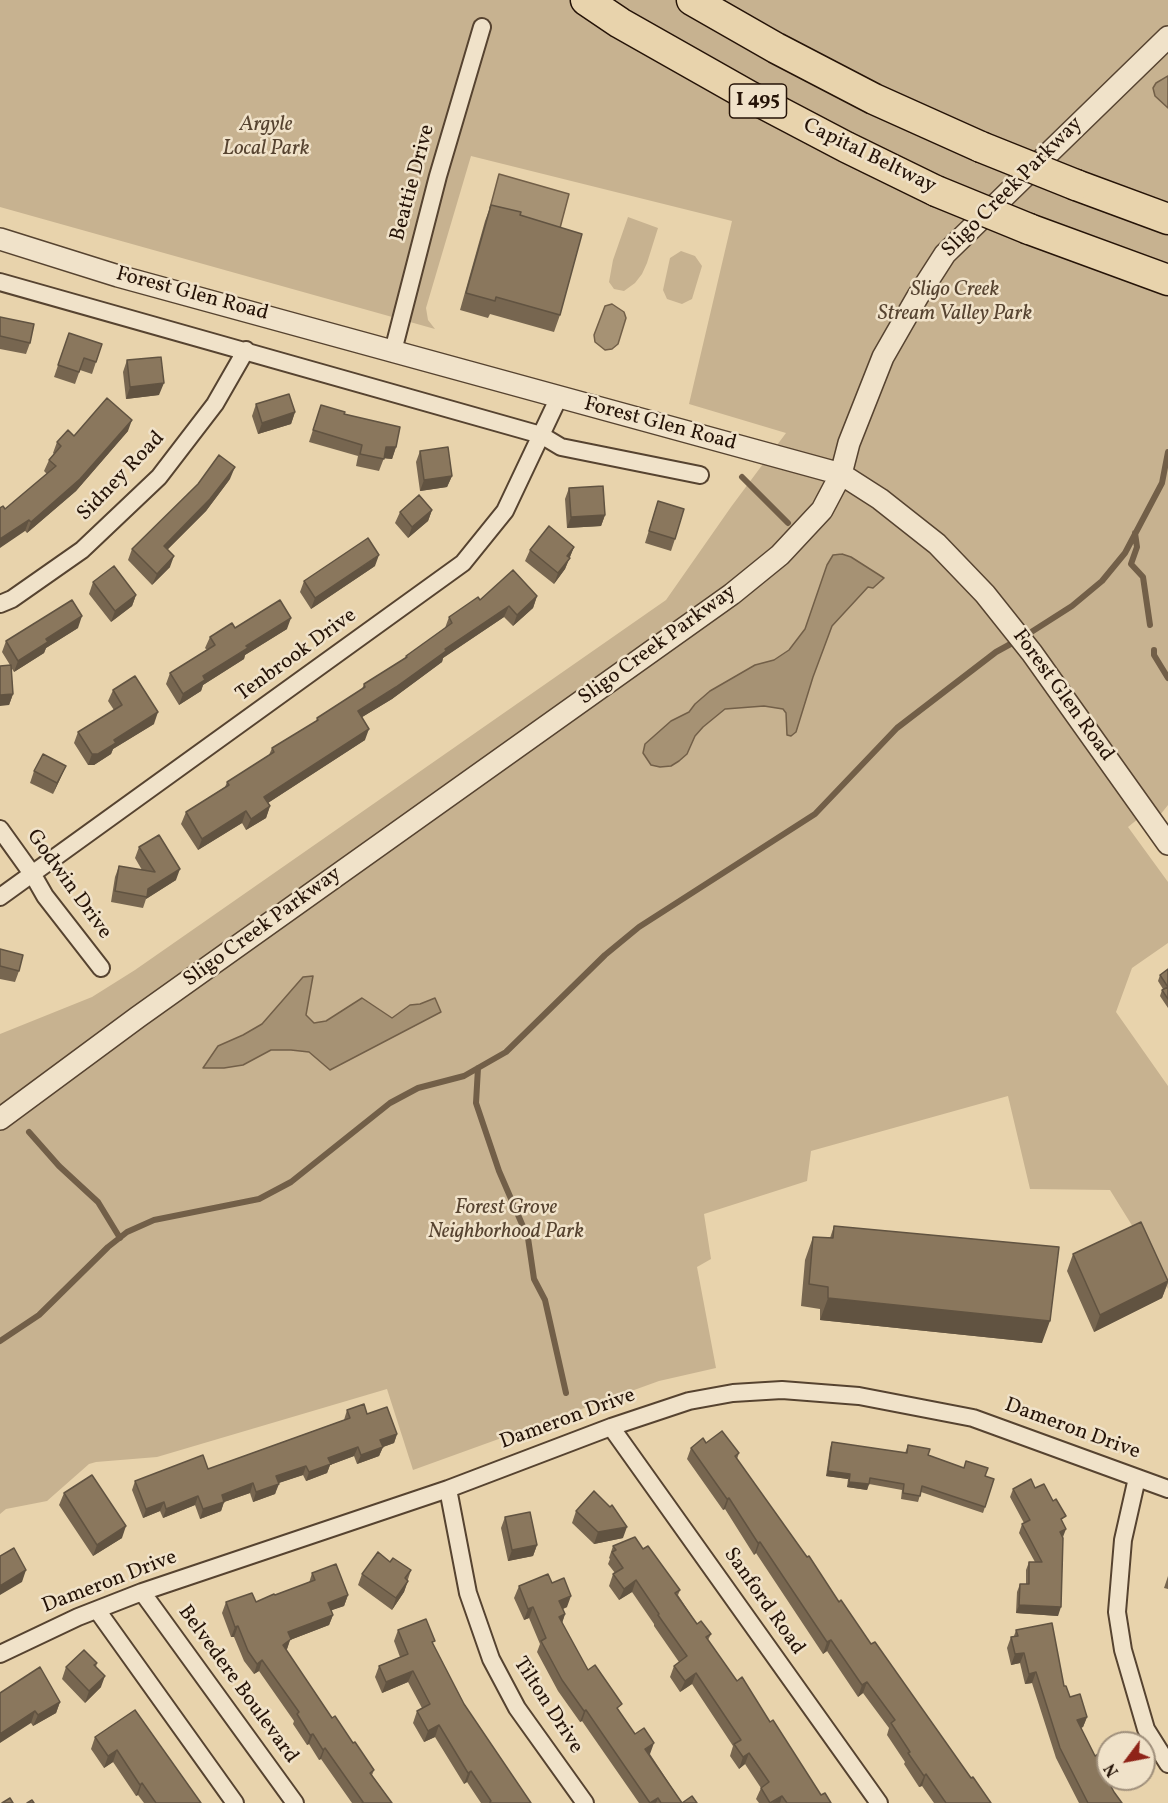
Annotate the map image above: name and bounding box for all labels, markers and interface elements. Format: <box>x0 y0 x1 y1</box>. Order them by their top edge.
road number: I 495 <box>730 84 786 118</box>
street label: Sligo Creek Parkway <box>937 112 1089 264</box>
park label: Argyle Local Park <box>222 113 310 163</box>
street label: Capital Beltway <box>798 114 940 200</box>
street label: Beattie Drive <box>386 122 442 244</box>
street label: Forest Glen Road <box>113 263 271 327</box>
park label: Sligo Creek Stream Valley Park <box>878 278 1032 328</box>
street label: Forest Glen Road <box>581 393 739 457</box>
street label: Sidney Road <box>73 427 171 527</box>
street label: Sligo Creek Parkway <box>574 580 742 712</box>
street label: Tenbrook Drive <box>232 604 362 708</box>
street label: Forest Glen Road <box>1006 625 1118 767</box>
street label: Godwin Drive <box>20 825 116 945</box>
street label: Sligo Creek Parkway <box>179 862 347 994</box>
park label: Forest Grove Neighborhood Park <box>428 1196 584 1246</box>
street label: Dameron Drive <box>497 1384 639 1456</box>
street label: Dameron Drive <box>1001 1394 1143 1466</box>
street label: Sanford Road <box>717 1543 809 1661</box>
street label: Dameron Drive <box>39 1546 181 1620</box>
street label: Belvedere Boulevard <box>171 1601 303 1769</box>
street label: Tilton Drive <box>506 1653 588 1759</box>
north arrow <box>1096 1731 1156 1791</box>
text: N <box>1100 1759 1125 1780</box>

